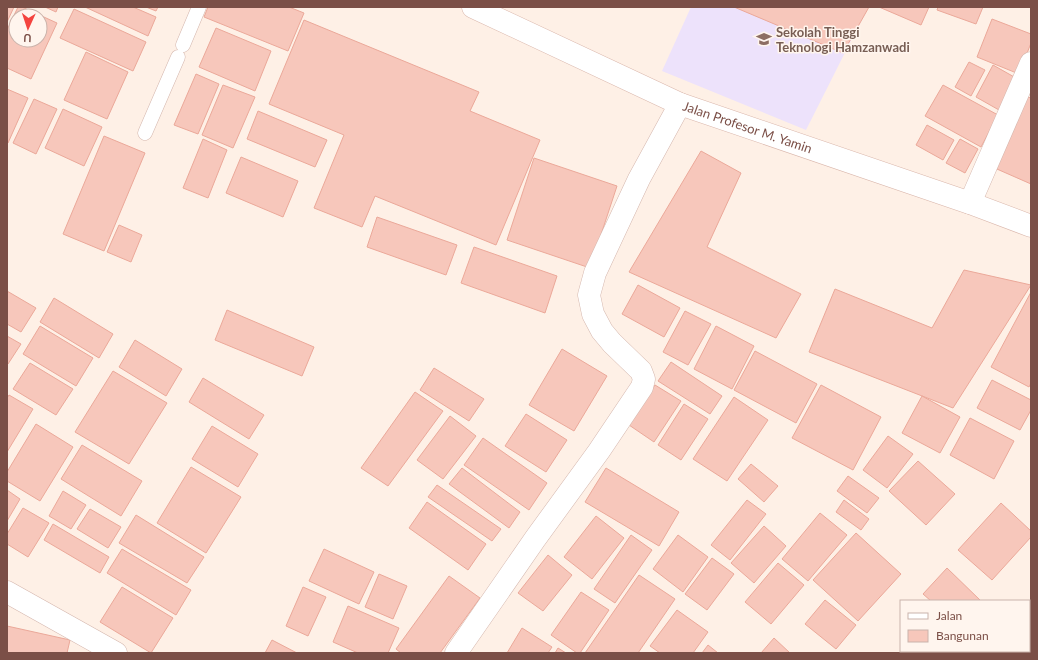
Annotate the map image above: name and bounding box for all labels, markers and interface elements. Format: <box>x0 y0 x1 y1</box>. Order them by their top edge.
north arrow <box>8 8 48 48</box>
place label: Sekolah Tinggi Teknologi Hamzanwadi <box>776 24 910 55</box>
school or university icon: Sekolah Tinggi Teknologi Hamzanwadi <box>755 30 773 48</box>
text: U <box>23 32 32 45</box>
street label: Jalan Profesor M. Yamin <box>681 98 814 157</box>
legend <box>900 600 1030 652</box>
text: Jalan <box>936 608 962 623</box>
text: Bangunan <box>936 628 989 643</box>

